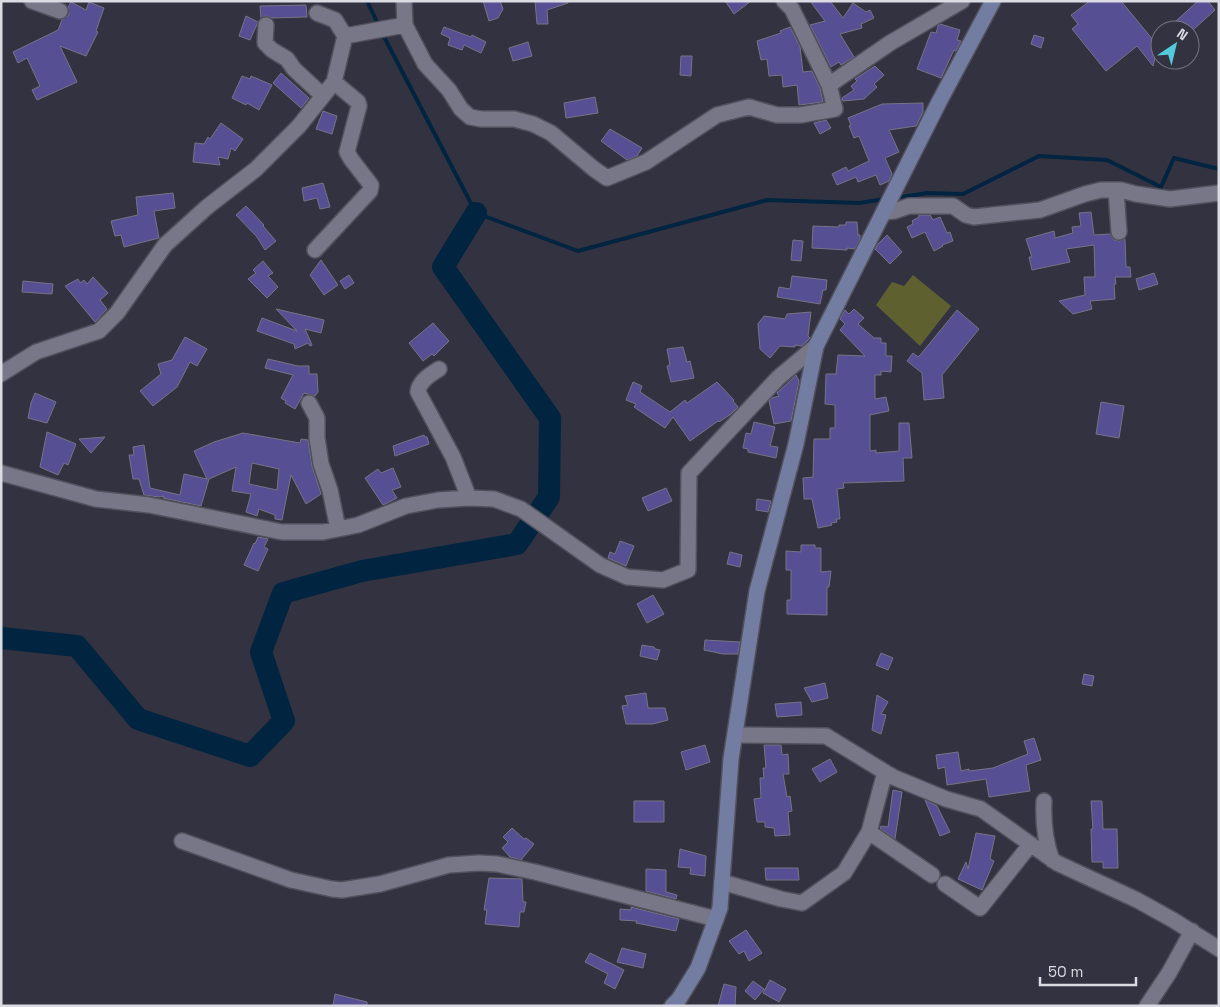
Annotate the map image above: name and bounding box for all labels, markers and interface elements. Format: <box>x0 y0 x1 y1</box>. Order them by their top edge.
north arrow <box>1150 20 1200 70</box>
text: N <box>1173 24 1191 44</box>
scale bar <box>1040 954 1136 986</box>
text: 50 m <box>1048 962 1083 981</box>

